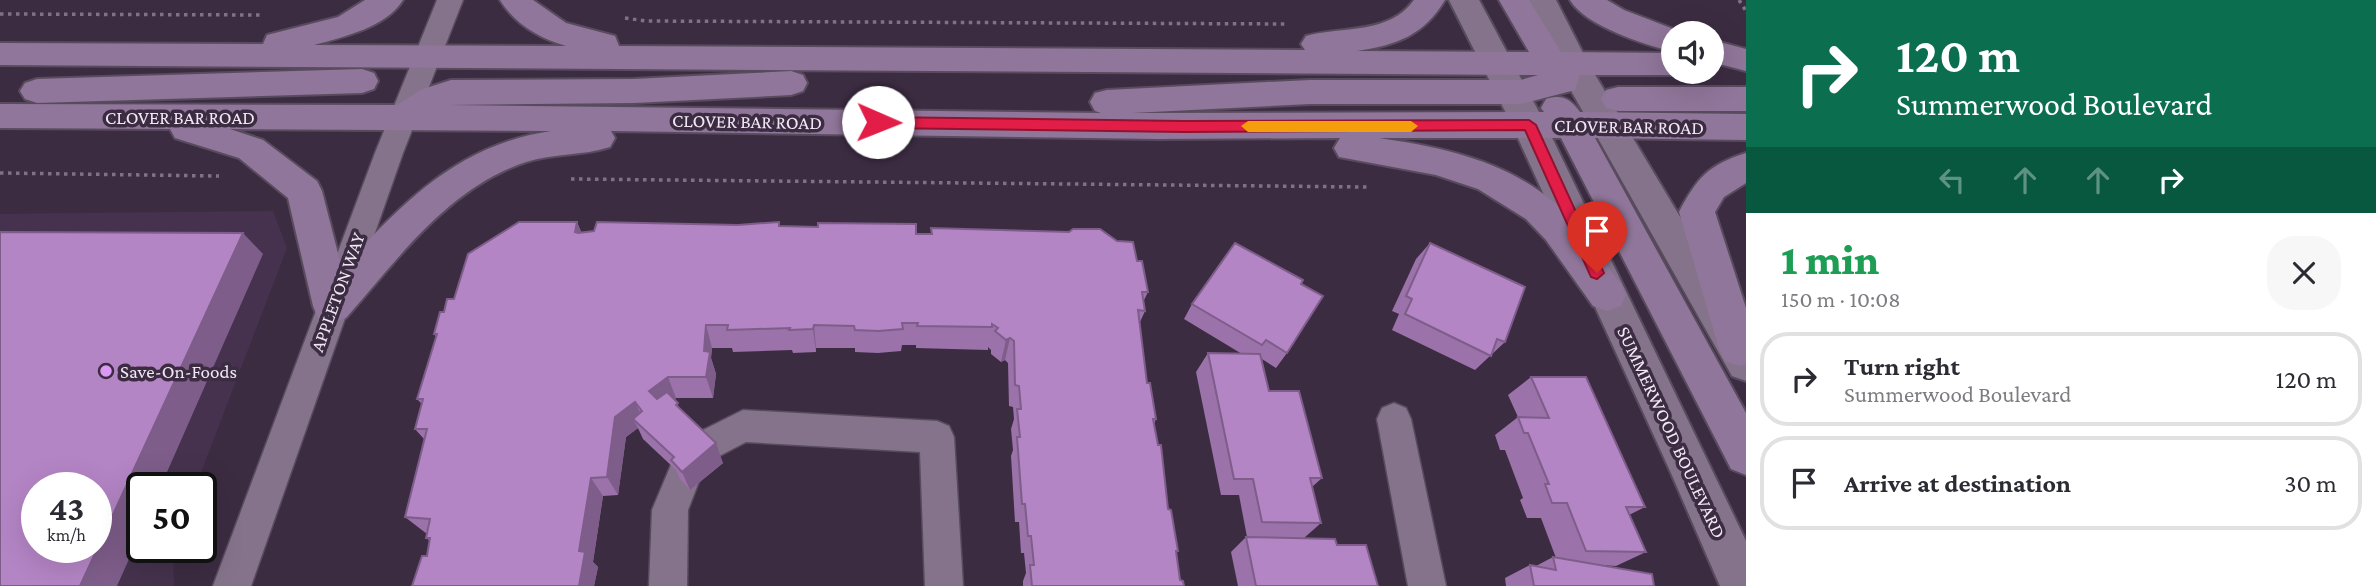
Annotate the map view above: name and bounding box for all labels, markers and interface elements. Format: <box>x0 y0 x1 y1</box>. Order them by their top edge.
map controls <box>1661 21 1724 84</box>
button: sound <box>1661 21 1724 84</box>
icon: right <box>1781 28 1872 119</box>
text: 120 m <box>1896 28 2020 83</box>
position arrow <box>841 85 915 159</box>
text: Summerwood Boulevard <box>1896 86 2212 122</box>
street label: CLOVER BAR ROAD <box>105 107 255 128</box>
street label: CLOVER BAR ROAD <box>672 110 822 133</box>
street label: CLOVER BAR ROAD <box>1554 115 1704 138</box>
icon: left <box>1933 161 1971 199</box>
icon: ahead <box>2006 161 2044 199</box>
icon: ahead <box>2079 161 2117 199</box>
icon: right <box>2152 161 2190 199</box>
pin <box>1567 201 1627 273</box>
icon: arrive <box>1578 212 1616 250</box>
street label: APPLETON WAY <box>306 229 369 355</box>
text: 1 min <box>1781 236 1879 283</box>
button: close <box>2267 236 2341 310</box>
text: 150 m · 10:08 <box>1781 286 1901 312</box>
street label: SUMMERWOOD BOULEVARD <box>1613 323 1730 541</box>
text: Turn right <box>1844 352 1960 381</box>
icon: right <box>1785 360 1823 398</box>
place label: Save-On-Foods <box>120 361 237 382</box>
marker: Save-On-Foods <box>98 363 114 379</box>
text: 120 m <box>2276 365 2337 394</box>
text: Summerwood Boulevard <box>1844 381 2071 407</box>
icon: arrive <box>1785 464 1823 502</box>
text: Arrive at destination <box>1844 469 2071 498</box>
text: 30 m <box>2284 469 2337 498</box>
speed limit sign: 50 <box>126 472 217 563</box>
text: 43 <box>49 489 84 528</box>
text: km/h <box>47 525 86 545</box>

